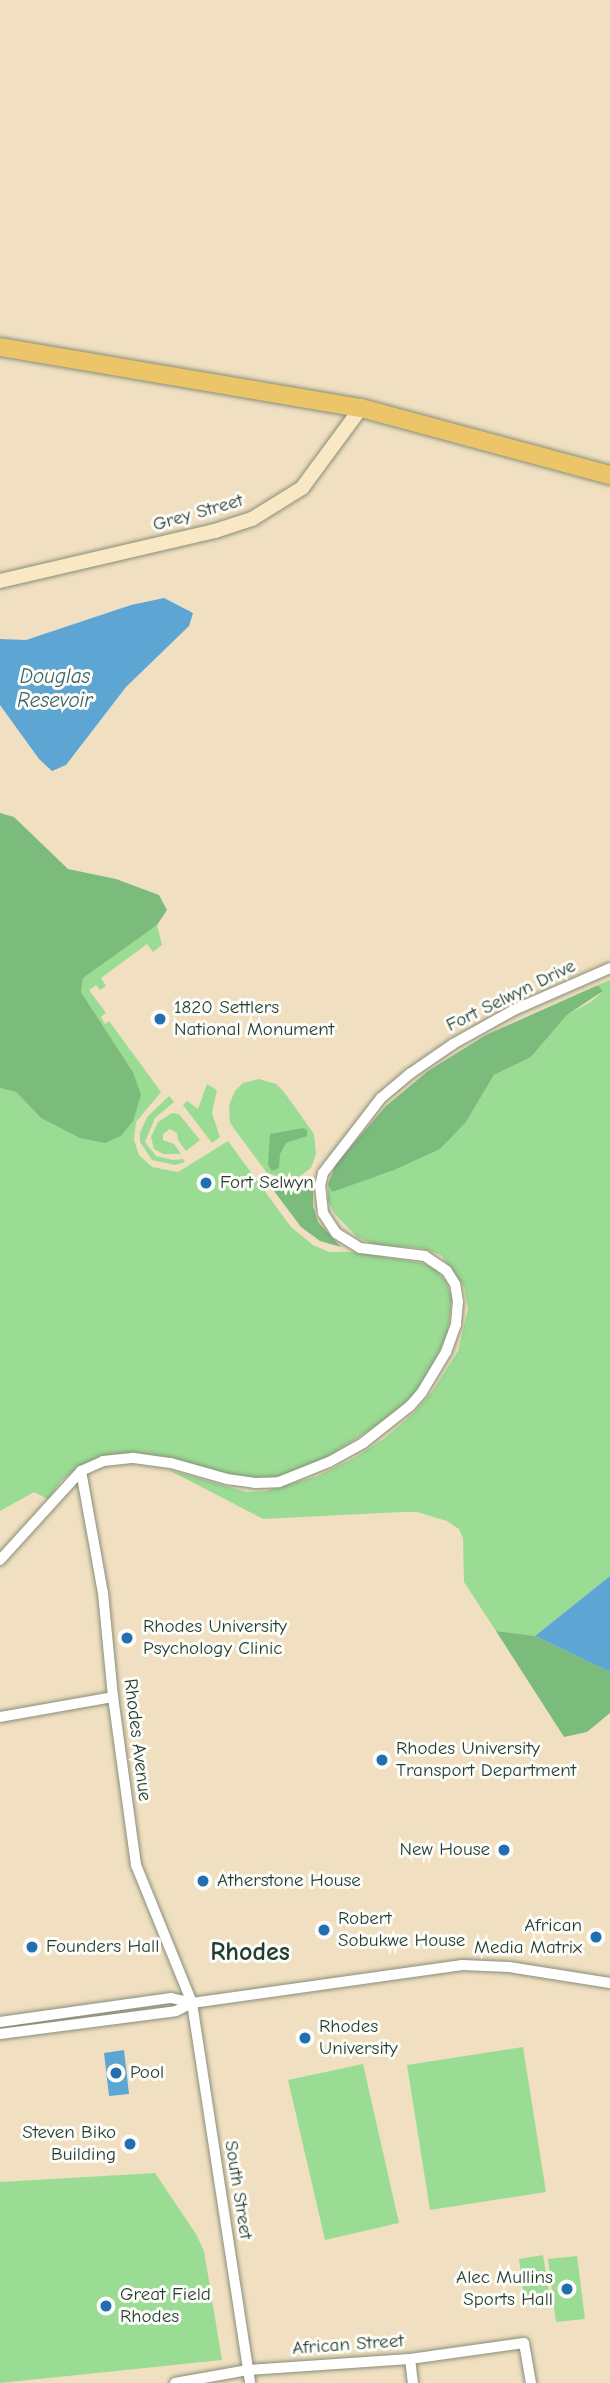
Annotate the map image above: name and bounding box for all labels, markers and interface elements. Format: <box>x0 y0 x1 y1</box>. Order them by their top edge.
street label: Grey Street <box>150 489 246 537</box>
water label: Douglas Resevoir <box>17 663 93 713</box>
street label: Fort Selwyn Drive <box>443 955 579 1037</box>
place label: 1820 Settlers National Monument <box>174 997 334 1041</box>
marker: 1820 Settlers National Monument <box>152 1011 168 1027</box>
place label: Fort Selwyn <box>220 1172 314 1194</box>
marker: Fort Selwyn <box>198 1175 214 1191</box>
place label: Rhodes University Psychology Clinic <box>143 1616 287 1660</box>
marker: Rhodes University Psychology Clinic <box>117 1628 137 1648</box>
street label: Rhodes Avenue <box>118 1677 156 1803</box>
place label: Rhodes University Transport Department <box>396 1738 576 1782</box>
marker: Rhodes University Transport Department <box>374 1752 390 1768</box>
place label: New House <box>399 1839 490 1861</box>
marker: New House <box>496 1842 512 1858</box>
place label: Atherstone House <box>217 1870 361 1892</box>
marker: Atherstone House <box>195 1873 211 1889</box>
place label: Robert Sobukwe House <box>338 1908 465 1952</box>
place label: African Media Matrix <box>474 1915 582 1959</box>
marker: Robert Sobukwe House <box>316 1922 332 1938</box>
marker: African Media Matrix <box>588 1929 604 1945</box>
place label: Founders Hall <box>46 1936 159 1958</box>
district label: Rhodes <box>210 1937 290 1969</box>
marker: Founders Hall <box>24 1939 40 1955</box>
place label: Rhodes University <box>319 2016 398 2060</box>
marker: Rhodes University <box>297 2030 313 2046</box>
place label: Pool <box>130 2062 164 2084</box>
marker: Pool <box>108 2065 124 2081</box>
place label: Steven Biko Building <box>22 2122 116 2166</box>
marker: Steven Biko Building <box>122 2136 138 2152</box>
street label: South Street <box>219 2139 257 2241</box>
place label: Alec Mullins Sports Hall <box>456 2267 553 2311</box>
marker: Alec Mullins Sports Hall <box>559 2281 575 2297</box>
place label: Great Field Rhodes <box>120 2284 211 2328</box>
marker: Great Field Rhodes <box>98 2298 114 2314</box>
street label: African Street <box>292 2330 404 2360</box>

